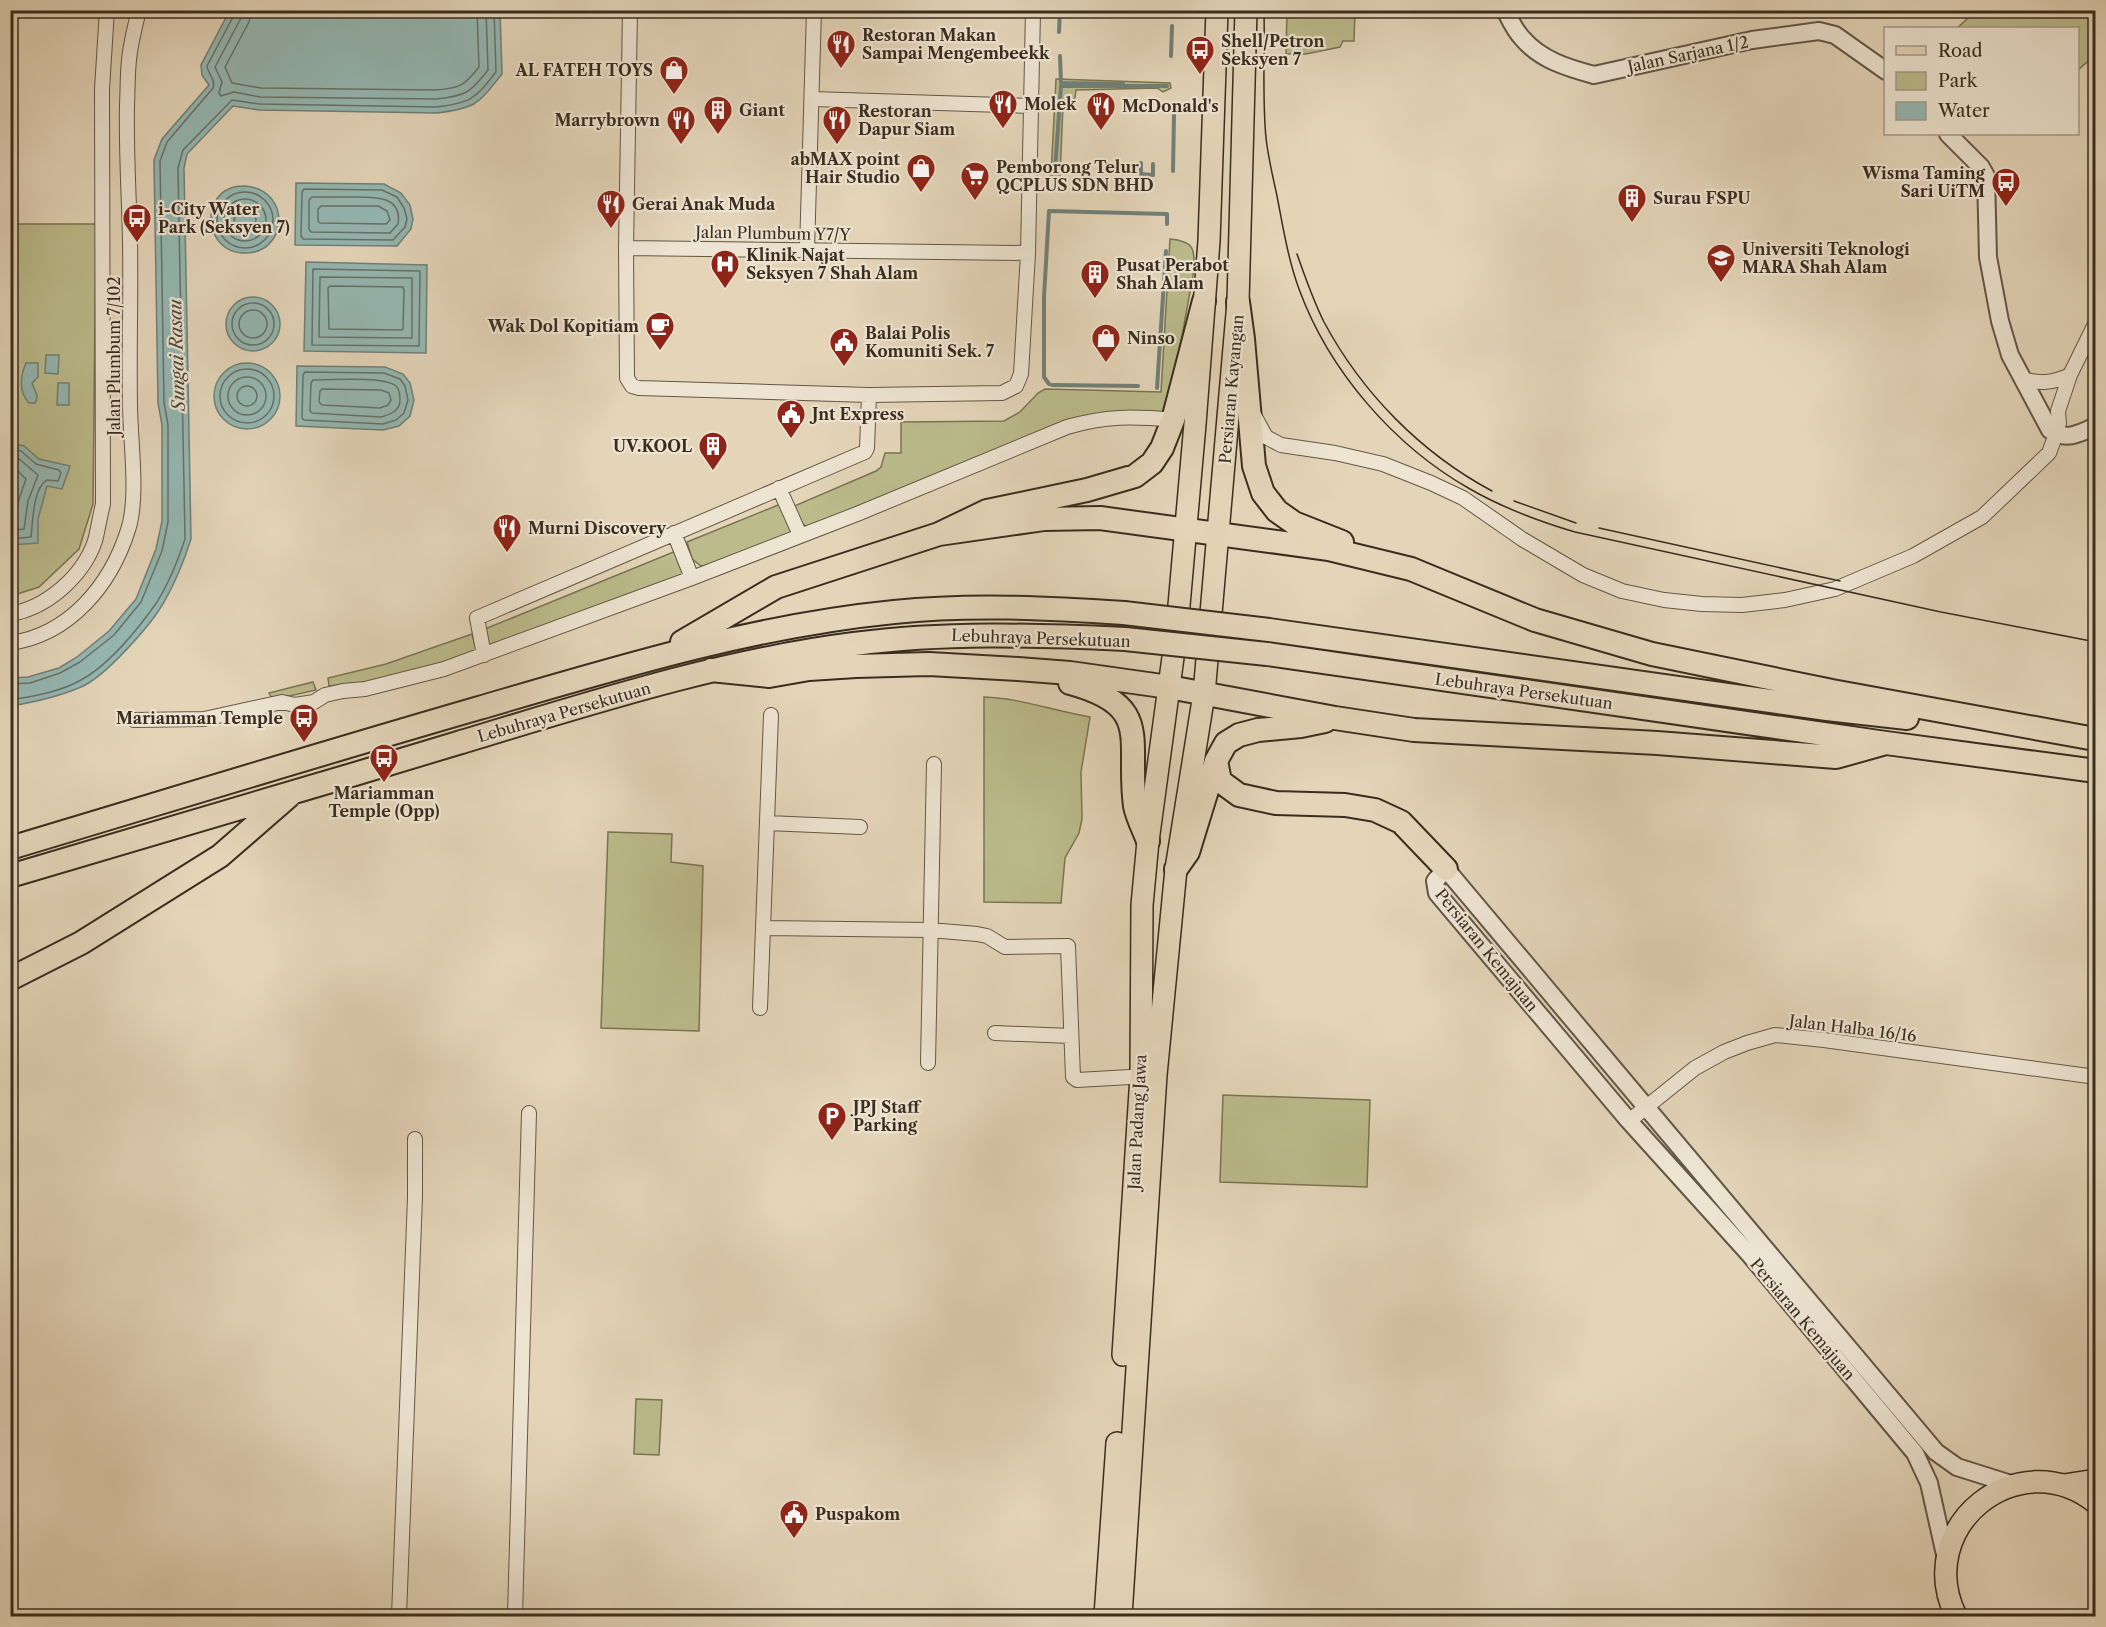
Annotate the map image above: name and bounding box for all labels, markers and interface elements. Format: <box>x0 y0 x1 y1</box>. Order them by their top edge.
place label: Restoran Makan Sampai Mengembeekk <box>862 25 1050 63</box>
legend <box>1884 27 2079 135</box>
restaurant icon: Restoran Makan Sampai Mengembeekk <box>825 28 857 70</box>
place label: Shell/Petron Seksyen 7 <box>1221 31 1324 69</box>
street label: Jalan Sarjana 1/2 <box>1623 31 1750 77</box>
bus stop icon: Shell/Petron Seksyen 7 <box>1184 34 1216 76</box>
text: Road <box>1938 40 1983 62</box>
shop icon: AL FATEH TOYS <box>658 54 690 96</box>
place label: AL FATEH TOYS <box>514 60 653 80</box>
text: Park <box>1938 70 1979 92</box>
restaurant icon: Molek <box>987 88 1019 130</box>
restaurant icon: McDonald's <box>1085 90 1117 132</box>
building icon: Giant <box>702 94 734 136</box>
place label: Molek <box>1024 94 1077 114</box>
place label: McDonald's <box>1122 96 1219 116</box>
place label: Giant <box>739 100 785 120</box>
text: Water <box>1937 100 1990 122</box>
place label: Restoran Dapur Siam <box>858 101 955 139</box>
restaurant icon: Marrybrown <box>665 104 697 146</box>
restaurant icon: Restoran Dapur Siam <box>821 104 853 146</box>
place label: Marrybrown <box>554 110 660 130</box>
place label: abMAX point Hair Studio <box>790 149 901 187</box>
shop icon: abMAX point Hair Studio <box>905 152 937 194</box>
place label: Pemborong Telur QCPLUS SDN BHD <box>996 157 1154 195</box>
supermarket icon: Pemborong Telur QCPLUS SDN BHD <box>959 160 991 202</box>
place label: Wisma Taming Sari UiTM <box>1861 163 1986 201</box>
bus stop icon: Wisma Taming Sari UiTM <box>1990 166 2022 208</box>
building icon: Surau FSPU <box>1616 182 1648 224</box>
restaurant icon: Gerai Anak Muda <box>595 188 627 230</box>
place label: Surau FSPU <box>1653 188 1750 208</box>
place label: Gerai Anak Muda <box>632 194 776 214</box>
place label: i-City Water Park (Seksyen 7) <box>158 199 290 237</box>
bus stop icon: i-City Water Park (Seksyen 7) <box>121 202 153 244</box>
street label: Jalan Plumbum Y7/Y <box>692 222 851 244</box>
place label: Universiti Teknologi MARA Shah Alam <box>1742 239 1910 277</box>
school or university icon: Universiti Teknologi MARA Shah Alam <box>1705 242 1737 284</box>
place label: Klinik Najat Seksyen 7 Shah Alam <box>746 245 918 283</box>
hospital icon: Klinik Najat Seksyen 7 Shah Alam <box>709 248 741 290</box>
place label: Pusat Perabot Shah Alam <box>1116 255 1229 293</box>
building icon: Pusat Perabot Shah Alam <box>1079 258 1111 300</box>
street label: Jalan Plumbum 7/102 <box>104 276 124 439</box>
water label: Sungai Rasau <box>164 298 190 412</box>
cafe icon: Wak Dol Kopitiam <box>644 310 676 352</box>
street label: Persiaran Kayangan <box>1215 314 1247 464</box>
place label: Wak Dol Kopitiam <box>487 316 639 336</box>
shop icon: Ninso <box>1090 322 1122 364</box>
place label: Balai Polis Komuniti Sek. 7 <box>865 323 995 361</box>
public building icon: Balai Polis Komuniti Sek. 7 <box>828 326 860 368</box>
place label: Ninso <box>1127 328 1175 348</box>
public building icon: Jnt Express <box>775 398 807 440</box>
place label: Jnt Express <box>809 404 904 424</box>
building icon: UV.KOOL <box>697 430 729 472</box>
place label: UV.KOOL <box>613 436 692 456</box>
restaurant icon: Murni Discovery <box>491 512 523 554</box>
place label: Murni Discovery <box>528 518 667 538</box>
street label: Lebuhraya Persekutuan <box>951 625 1131 651</box>
street label: Lebuhraya Persekutuan <box>1434 669 1614 713</box>
street label: Lebuhraya Persekutuan <box>475 678 653 746</box>
bus stop icon: Mariamman Temple <box>288 702 320 744</box>
place label: Mariamman Temple <box>116 708 283 728</box>
bus stop icon: Mariamman Temple (Opp) <box>368 742 400 784</box>
place label: Mariamman Temple (Opp) <box>329 783 439 821</box>
street label: Persiaran Kemajuan <box>1431 884 1543 1016</box>
street label: Jalan Halba 16/16 <box>1785 1010 1918 1046</box>
street label: Jalan Padang Jawa <box>1123 1053 1151 1193</box>
place label: JPJ Staff Parking <box>850 1097 922 1135</box>
parking icon: JPJ Staff Parking <box>816 1100 848 1142</box>
street label: Persiaran Kemajuan <box>1746 1254 1860 1384</box>
public building icon: Puspakom <box>778 1498 810 1540</box>
place label: Puspakom <box>815 1504 900 1524</box>

